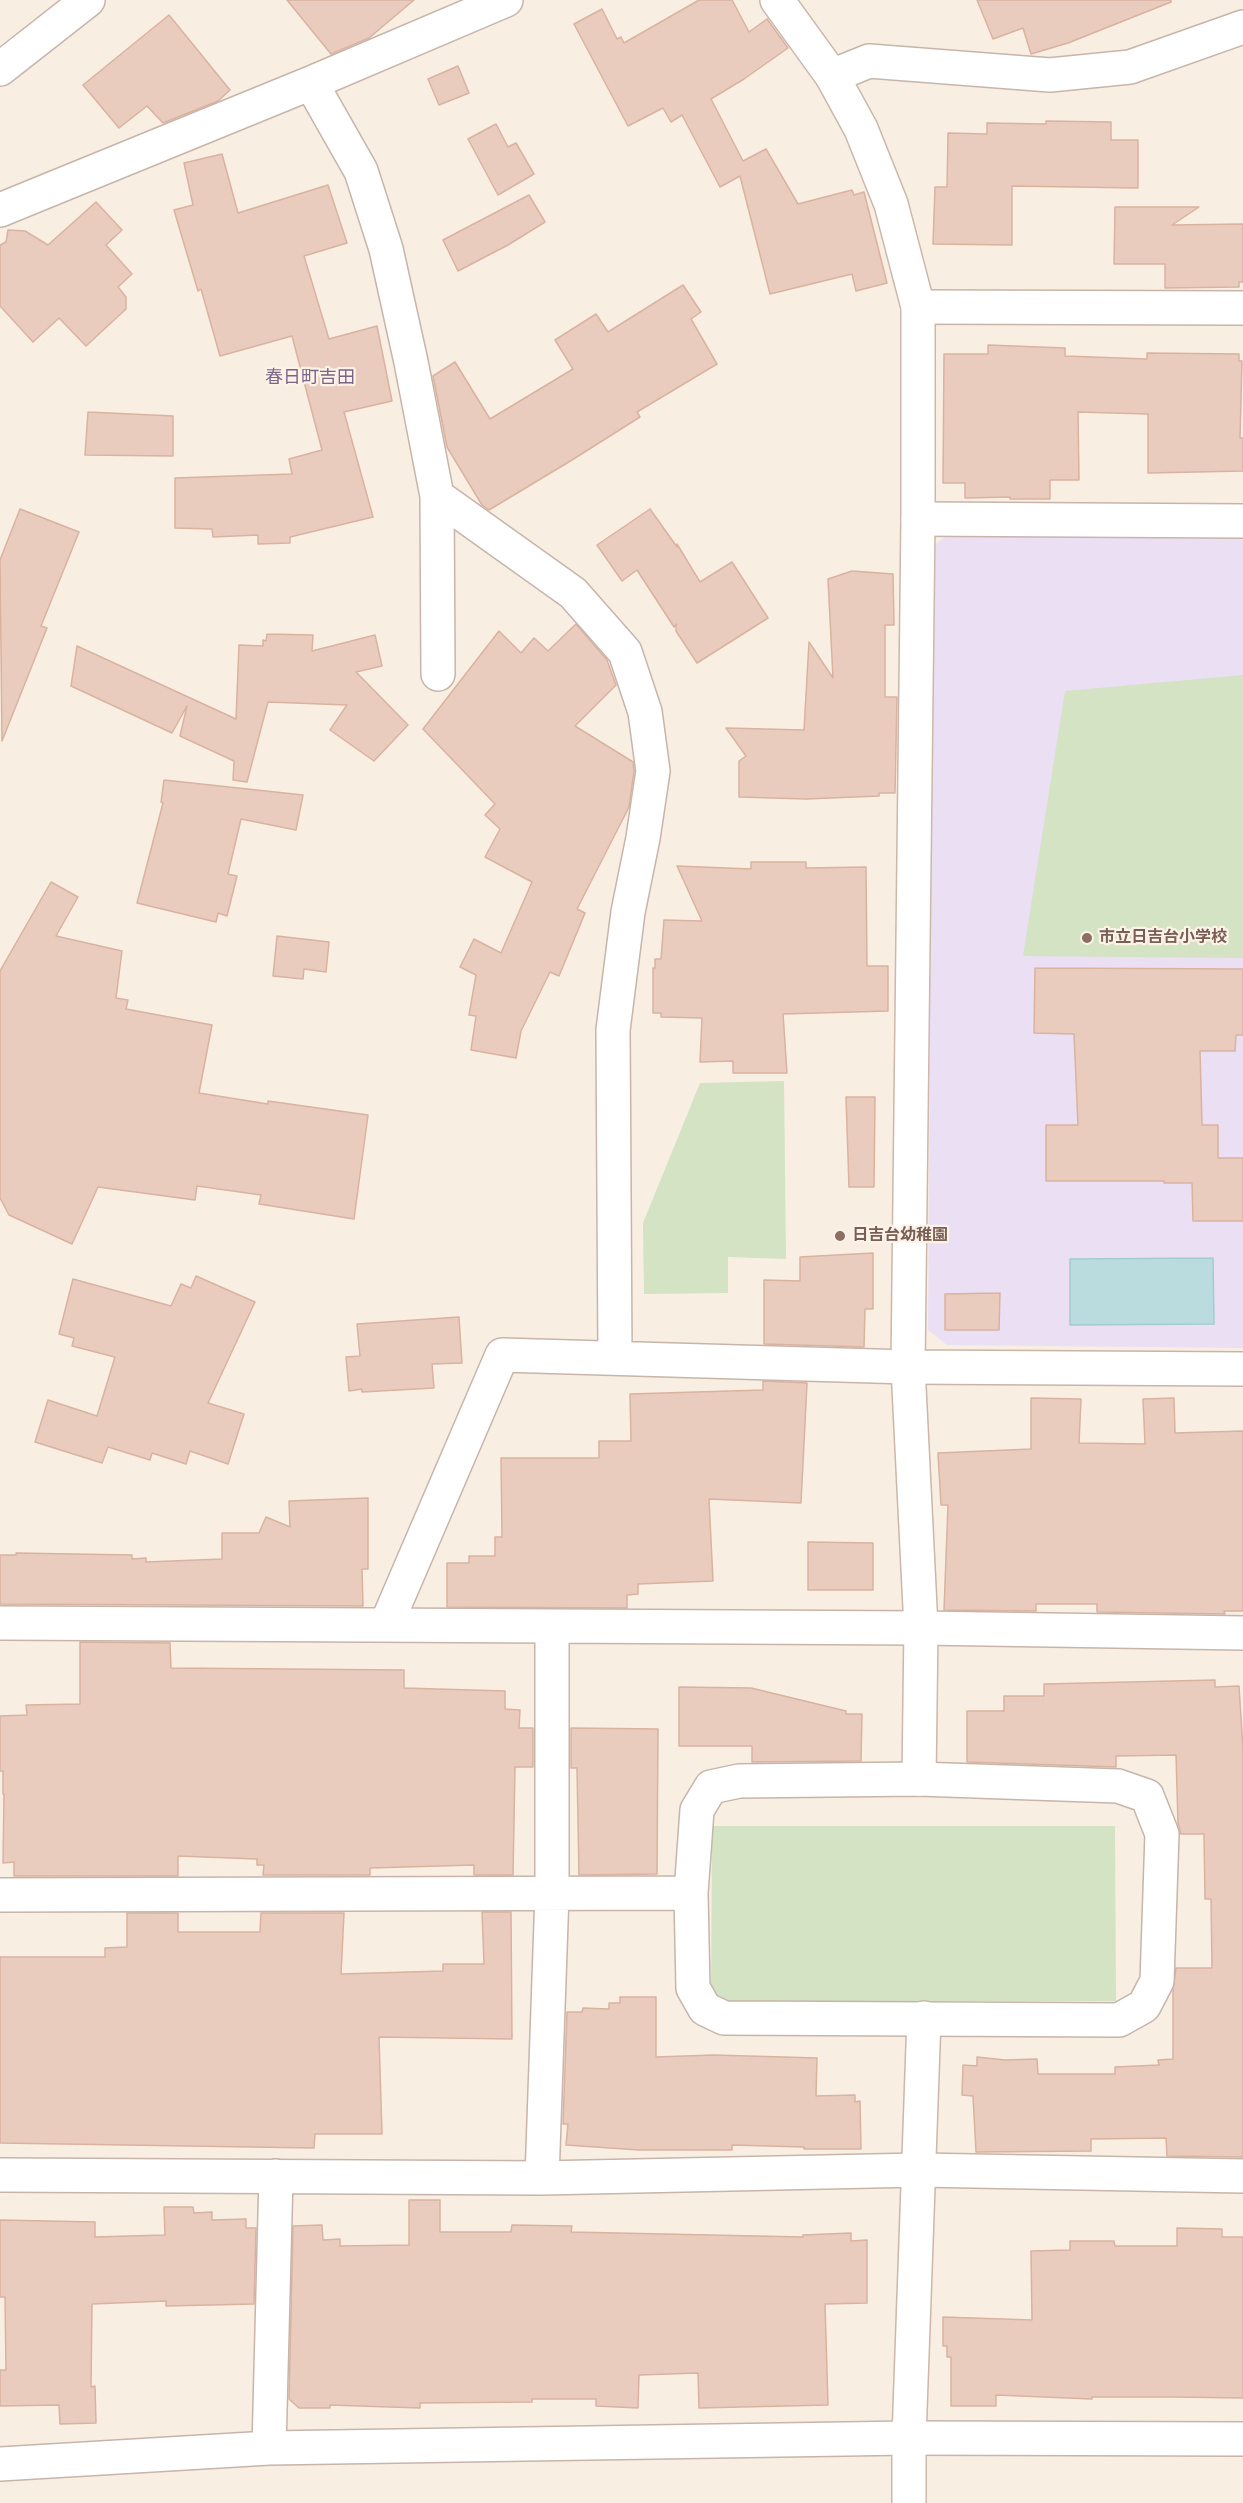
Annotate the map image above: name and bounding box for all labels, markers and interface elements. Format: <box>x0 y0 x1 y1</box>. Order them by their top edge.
district label: 春日町吉田 <box>265 367 355 389</box>
place label: 市立日吉台小学校 <box>1099 928 1227 948</box>
marker: 市立日吉台小学校 <box>1080 931 1094 945</box>
place label: 日吉台幼稚園 <box>852 1226 948 1246</box>
marker: 日吉台幼稚園 <box>833 1229 847 1243</box>

